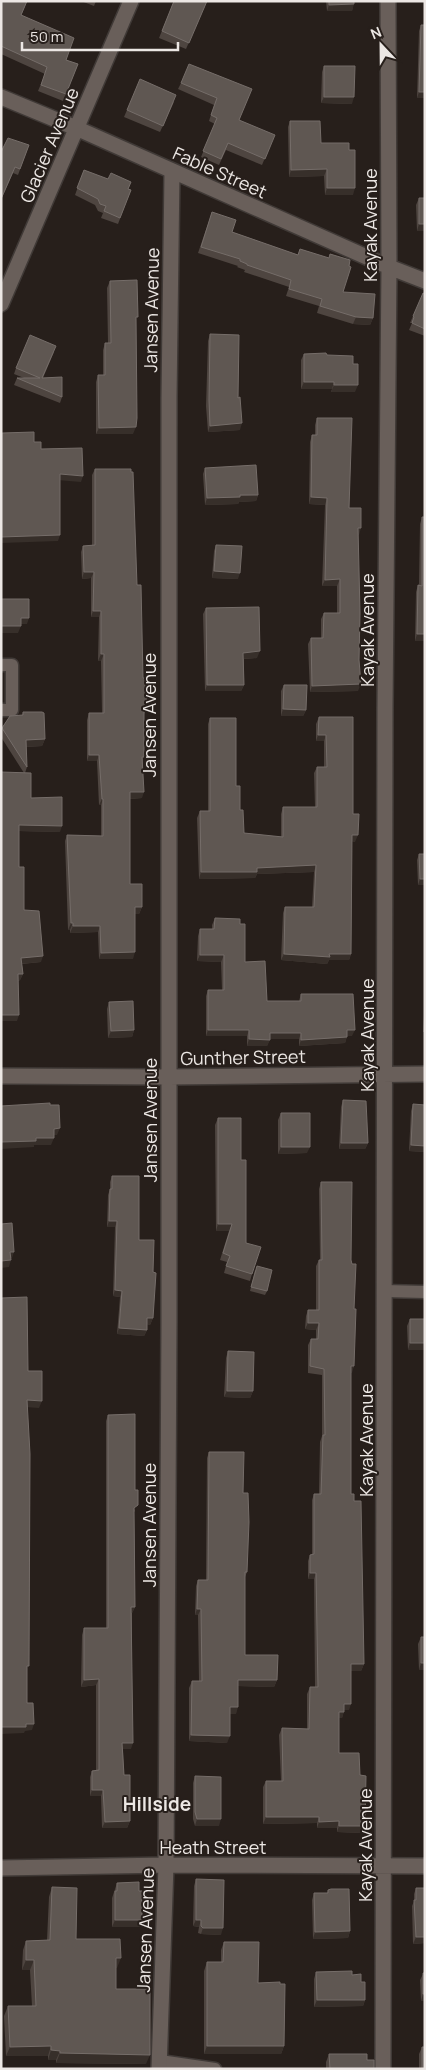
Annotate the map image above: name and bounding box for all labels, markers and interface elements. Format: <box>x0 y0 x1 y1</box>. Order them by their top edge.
scale bar <box>22 20 179 52</box>
north arrow <box>356 20 406 70</box>
text: N <box>368 22 384 43</box>
text: 50 m <box>30 26 64 47</box>
street label: Glacier Avenue <box>14 84 84 206</box>
street label: Fable Street <box>169 141 271 203</box>
street label: Kayak Avenue <box>358 168 382 282</box>
street label: Jansen Avenue <box>138 247 164 373</box>
street label: Kayak Avenue <box>355 573 379 687</box>
street label: Jansen Avenue <box>137 653 161 777</box>
street label: Kayak Avenue <box>355 978 379 1092</box>
street label: Gunther Street <box>180 1044 306 1070</box>
street label: Jansen Avenue <box>138 1058 162 1182</box>
street label: Kayak Avenue <box>354 1383 378 1497</box>
street label: Jansen Avenue <box>137 1463 161 1587</box>
street label: Kayak Avenue <box>353 1788 377 1902</box>
district label: Hillside <box>123 1791 191 1817</box>
street label: Heath Street <box>159 1835 267 1859</box>
street label: Jansen Avenue <box>131 1867 159 1993</box>

